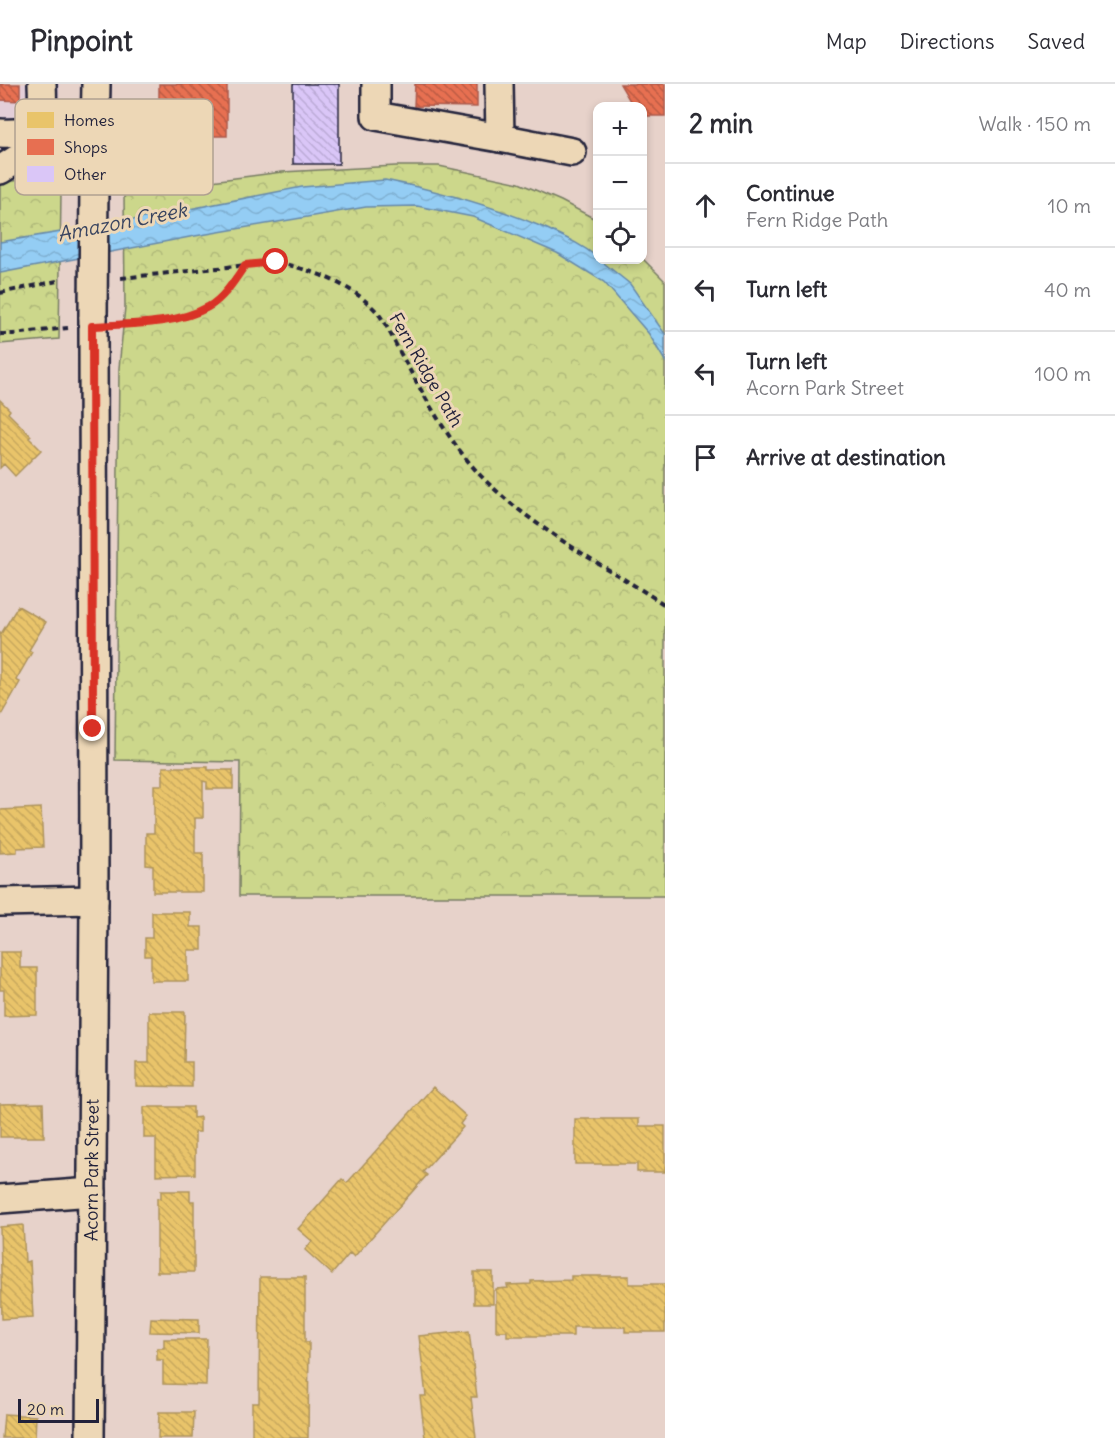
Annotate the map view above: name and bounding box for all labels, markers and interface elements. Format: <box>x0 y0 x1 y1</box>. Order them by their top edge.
text: Pinpoint <box>30 23 133 59</box>
text: Map <box>826 28 867 55</box>
text: Directions <box>900 28 994 55</box>
text: Saved <box>1027 28 1085 55</box>
legend <box>15 99 213 195</box>
map controls <box>593 102 647 264</box>
button: + <box>593 102 647 156</box>
text: 2 min <box>689 107 753 140</box>
text: Homes <box>64 110 114 130</box>
text: Walk · 150 m <box>979 111 1091 136</box>
text: Shops <box>64 137 108 157</box>
button: − <box>593 156 647 210</box>
text: Other <box>64 164 107 184</box>
text: Continue <box>746 179 835 207</box>
icon: ahead <box>689 189 722 222</box>
text: 10 m <box>1048 193 1091 218</box>
water label: Amazon Creek <box>55 196 190 246</box>
text: Fern Ridge Path <box>746 207 888 232</box>
button: locate <box>593 210 647 264</box>
route start <box>262 248 288 274</box>
icon: left <box>689 273 722 306</box>
text: Turn left <box>746 275 827 303</box>
text: 40 m <box>1044 277 1091 302</box>
street label: Fern Ridge Path <box>384 308 468 431</box>
text: Turn left <box>746 347 827 375</box>
icon: left <box>689 357 722 390</box>
text: 100 m <box>1034 361 1091 386</box>
text: Acorn Park Street <box>746 375 904 400</box>
icon: arrive <box>689 441 722 474</box>
text: Arrive at destination <box>746 443 946 471</box>
route end <box>79 715 105 741</box>
street label: Acorn Park Street <box>79 1099 104 1241</box>
scale bar <box>18 1396 99 1424</box>
text: 20 m <box>27 1399 64 1419</box>

